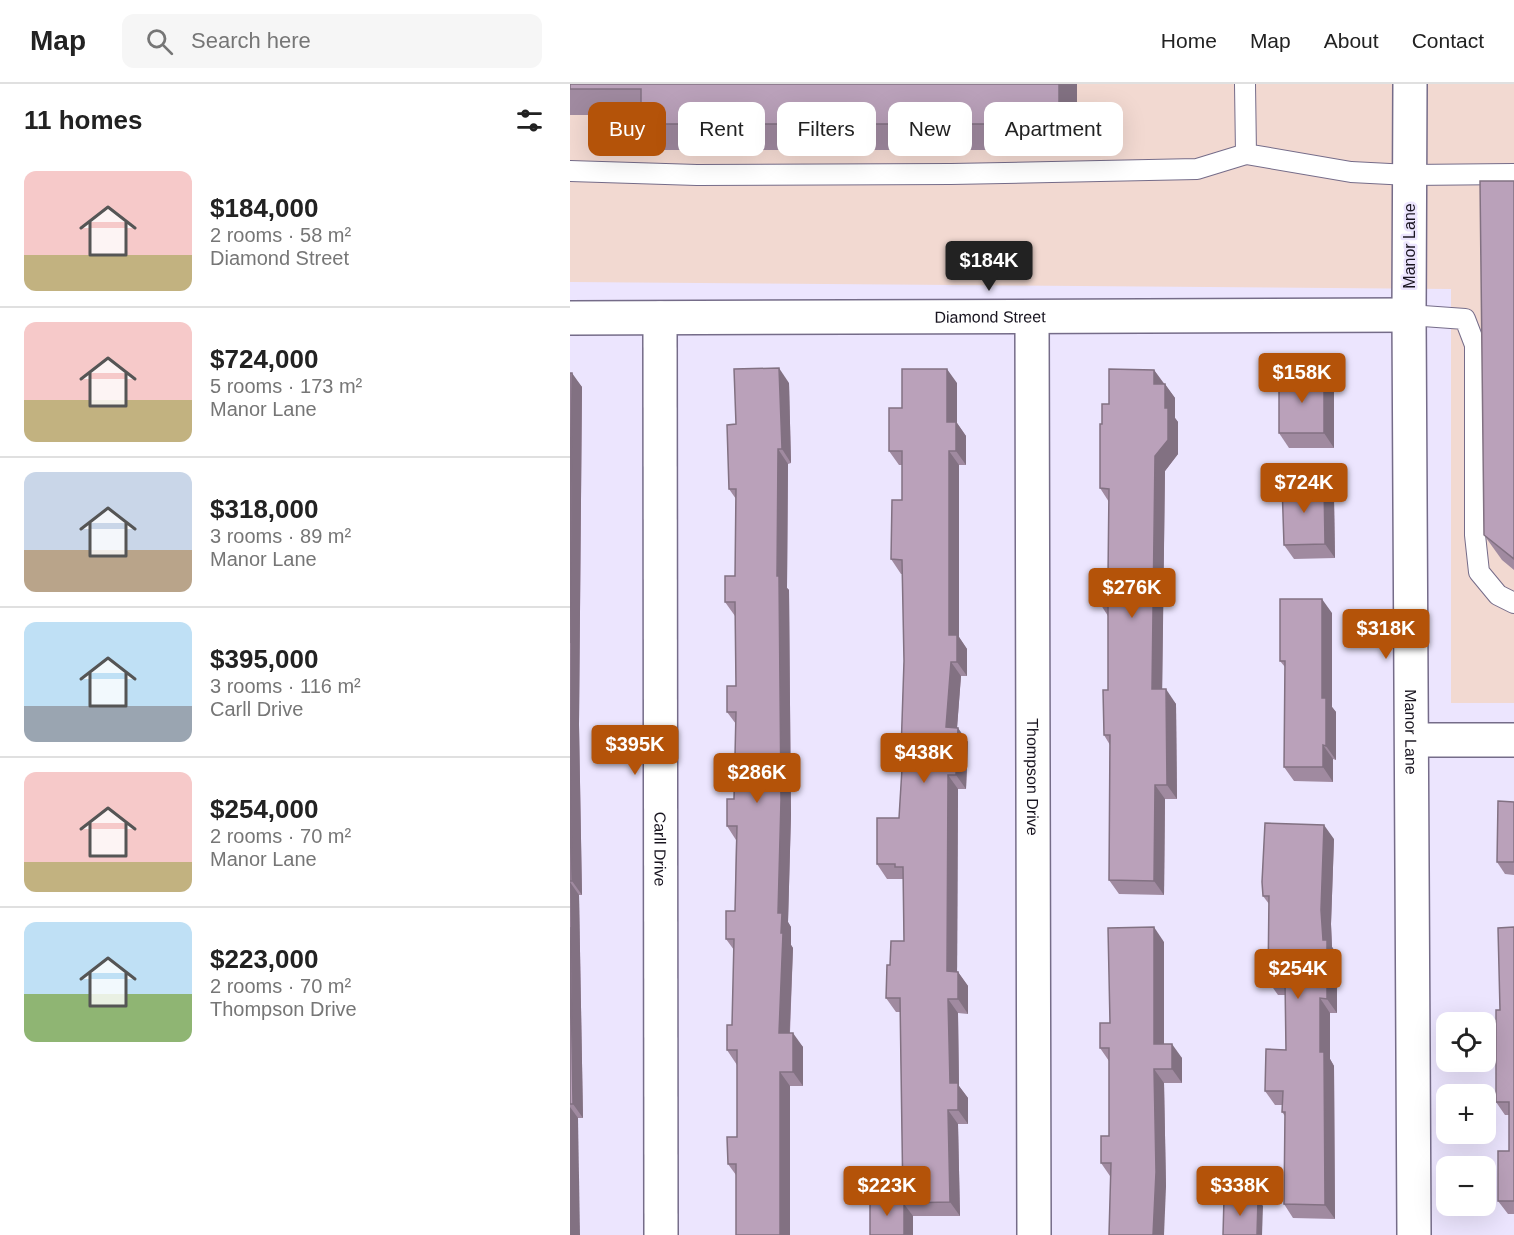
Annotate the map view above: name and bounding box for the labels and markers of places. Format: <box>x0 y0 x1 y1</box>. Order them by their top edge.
pin: $184K <box>947 241 1031 292</box>
pin: $158K <box>1260 353 1344 404</box>
pin: $724K <box>1262 463 1346 514</box>
pin: $276K <box>1090 568 1174 619</box>
pin: $318K <box>1344 609 1428 660</box>
pin: $395K <box>593 725 677 776</box>
pin: $438K <box>882 733 966 784</box>
pin: $286K <box>715 753 799 804</box>
pin: $254K <box>1256 949 1340 1000</box>
pin: $223K <box>845 1166 929 1217</box>
pin: $338K <box>1198 1166 1282 1217</box>

